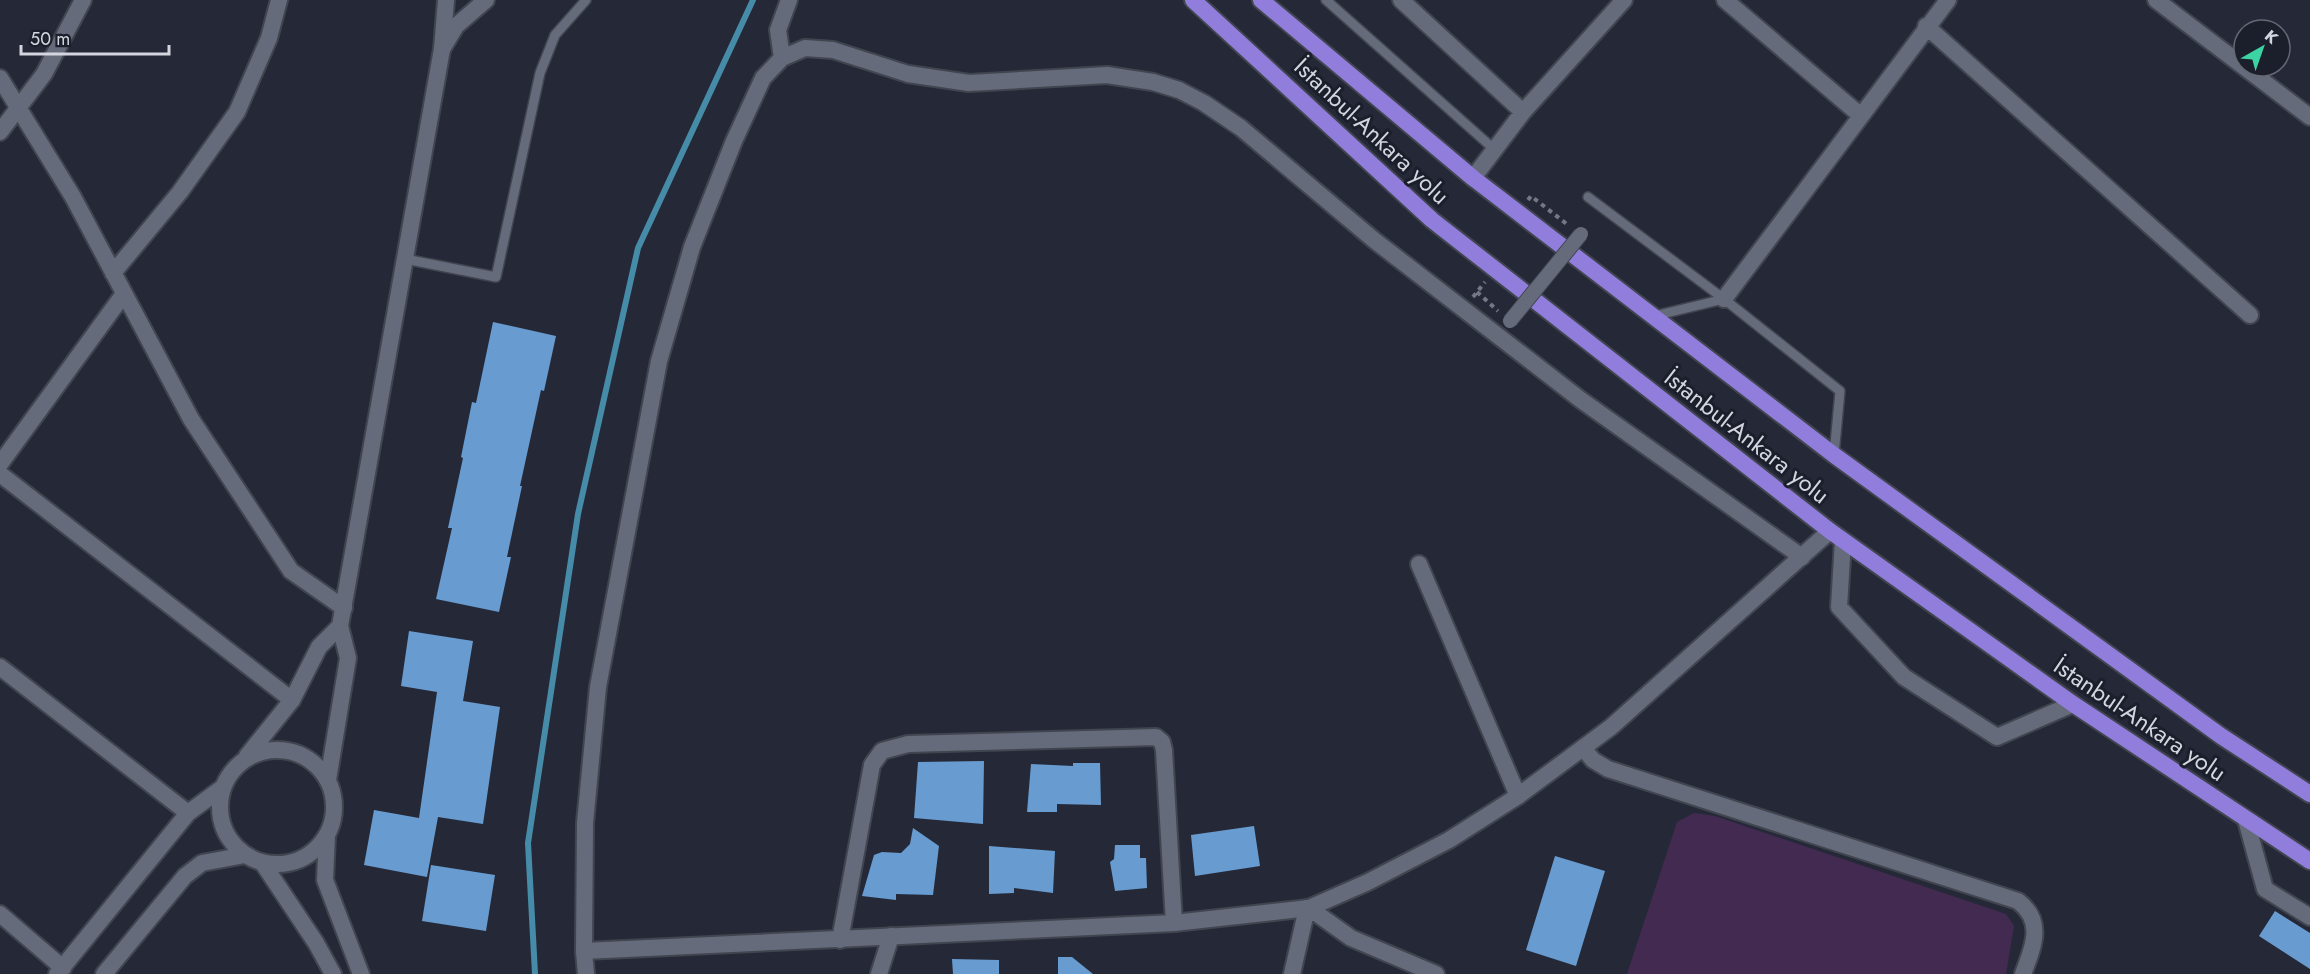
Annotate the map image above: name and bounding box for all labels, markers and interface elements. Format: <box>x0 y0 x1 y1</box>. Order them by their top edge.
scale bar <box>21 18 170 56</box>
north arrow <box>2232 18 2292 78</box>
text: K <box>2260 24 2284 50</box>
text: 50 m <box>30 26 70 52</box>
street label: İstanbul-Ankara yolu <box>1286 50 1458 212</box>
street label: İstanbul-Ankara yolu <box>1657 360 1837 512</box>
street label: İstanbul-Ankara yolu <box>2047 648 2233 790</box>

